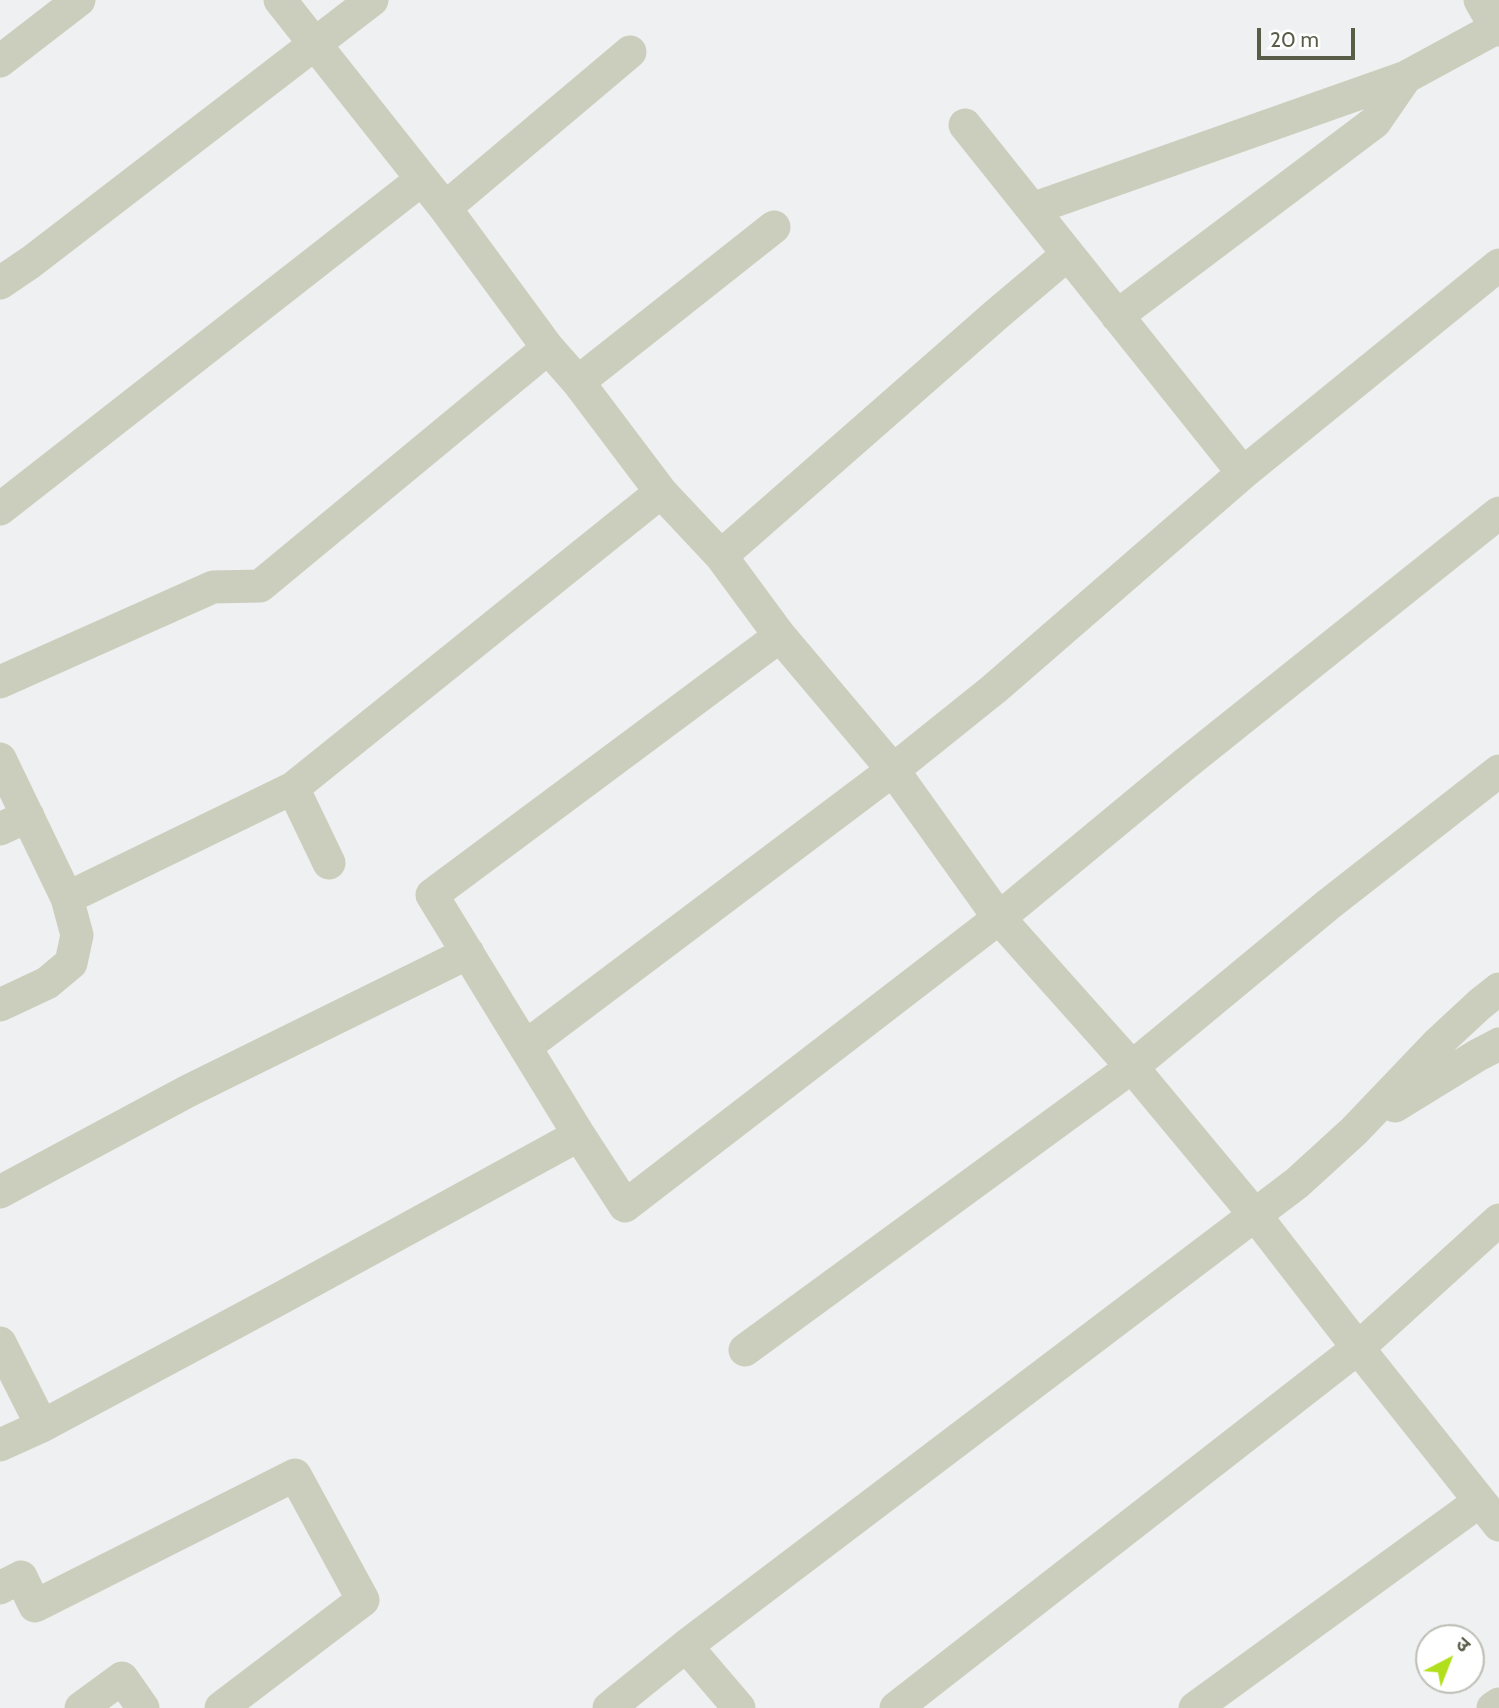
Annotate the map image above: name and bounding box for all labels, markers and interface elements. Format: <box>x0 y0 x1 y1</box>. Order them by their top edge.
scale bar <box>1261 14 1359 58</box>
text: 20 m <box>1270 27 1319 52</box>
north arrow <box>1415 1624 1485 1694</box>
text: उ <box>1451 1632 1475 1657</box>

